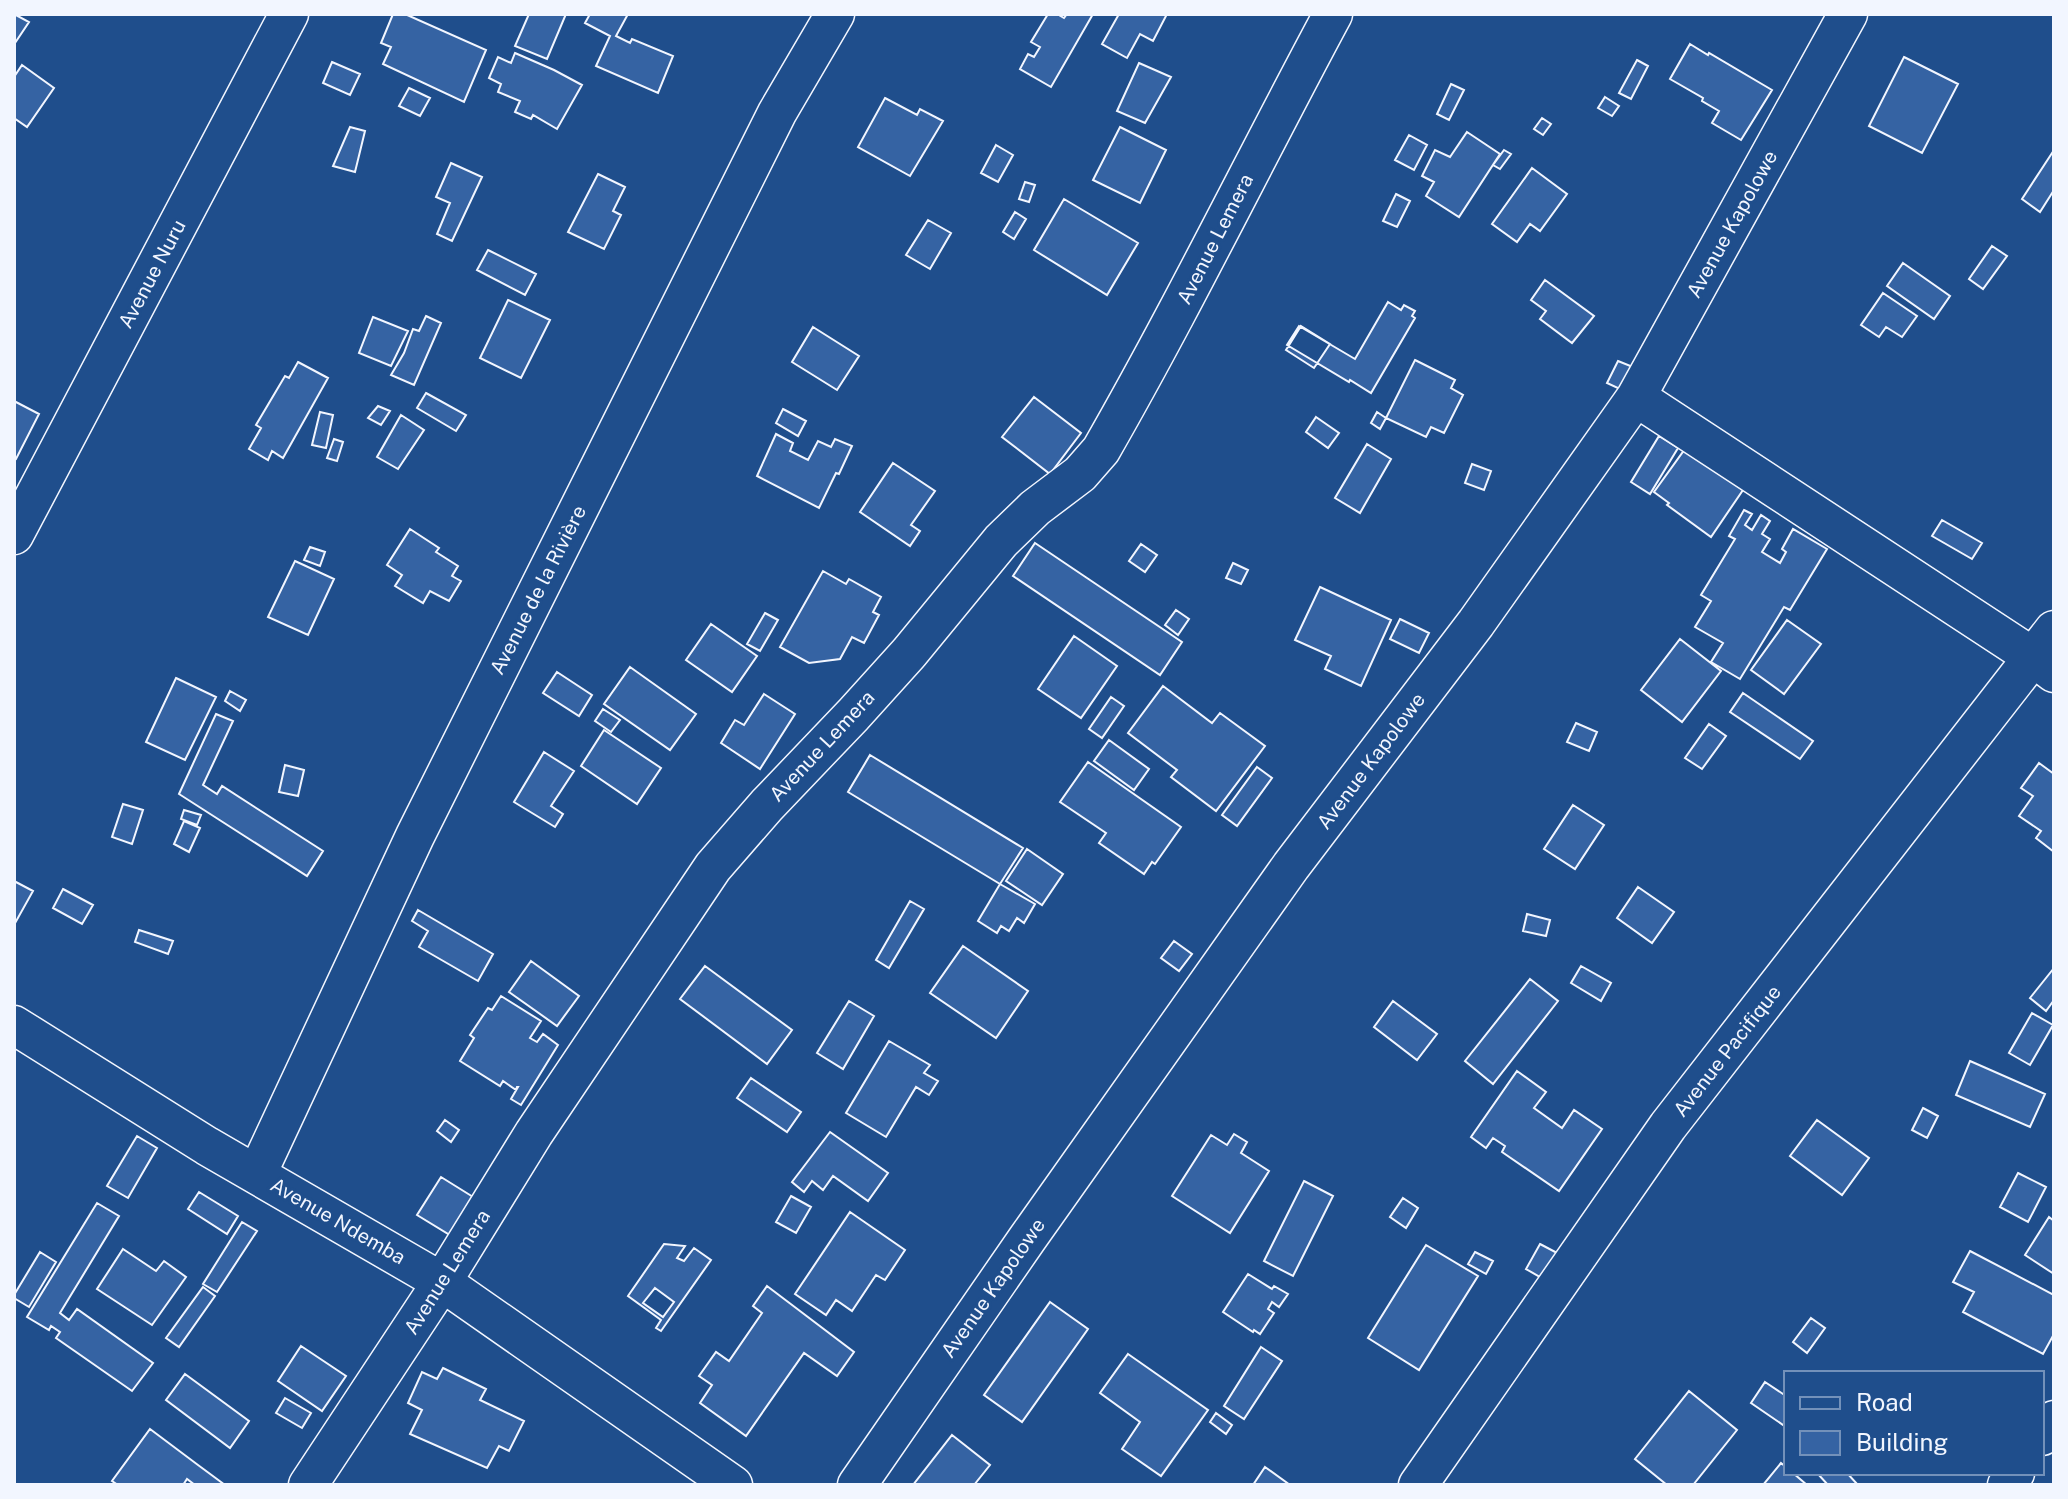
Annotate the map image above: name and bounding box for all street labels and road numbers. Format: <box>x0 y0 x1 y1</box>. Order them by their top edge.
street label: Avenue Kapolowe <box>1682 146 1782 302</box>
street label: Avenue Lemera <box>1172 170 1258 308</box>
street label: Avenue Nuru <box>113 216 191 332</box>
street label: Avenue de la Rivière <box>485 501 591 679</box>
street label: Avenue Lemera <box>764 686 880 806</box>
street label: Avenue Kapolowe <box>1312 688 1430 834</box>
street label: Avenue Pacifique <box>1668 980 1786 1122</box>
street label: Avenue Ndemba <box>266 1173 410 1269</box>
street label: Avenue Lemera <box>399 1205 495 1339</box>
street label: Avenue Kapolowe <box>936 1214 1050 1362</box>

